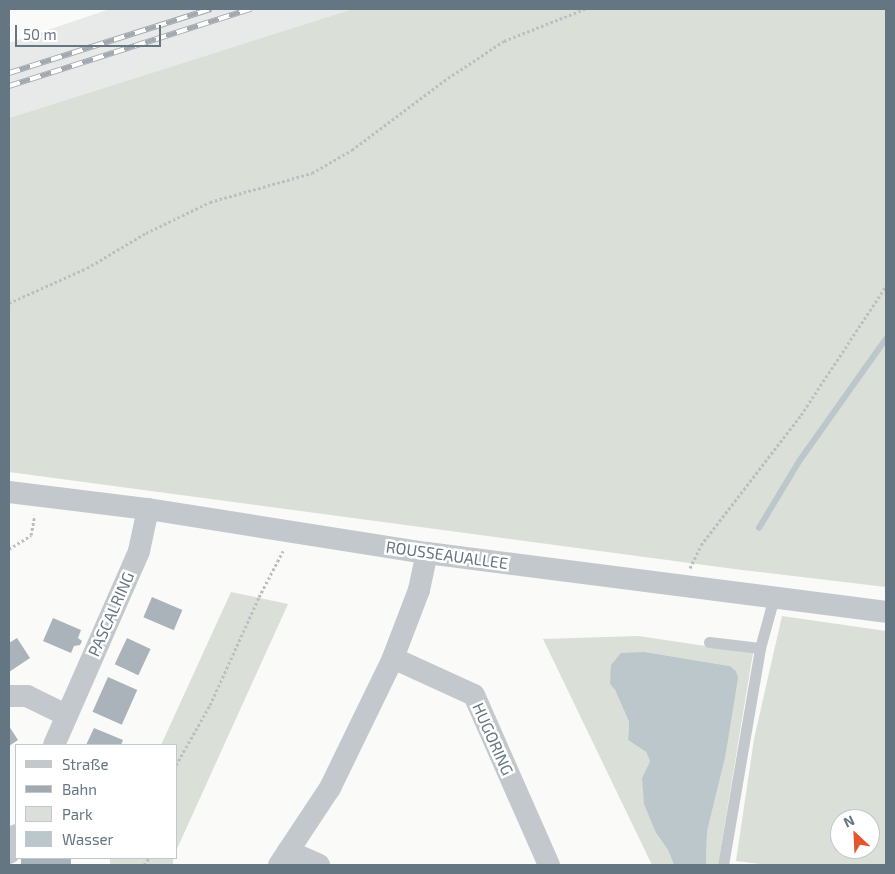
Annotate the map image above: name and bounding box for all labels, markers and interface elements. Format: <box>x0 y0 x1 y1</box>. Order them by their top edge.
scale bar <box>18 15 164 47</box>
text: 50 m <box>23 25 57 43</box>
street label: ROUSSEAUALLEE <box>385 537 509 573</box>
street label: PASCALRING <box>84 569 138 659</box>
street label: HUGORING <box>468 700 518 778</box>
legend <box>15 744 178 859</box>
text: Straße <box>62 755 108 773</box>
text: Bahn <box>62 780 97 798</box>
text: Park <box>62 805 93 823</box>
north arrow <box>830 809 880 859</box>
text: N <box>841 811 857 831</box>
text: Wasser <box>62 830 114 848</box>

